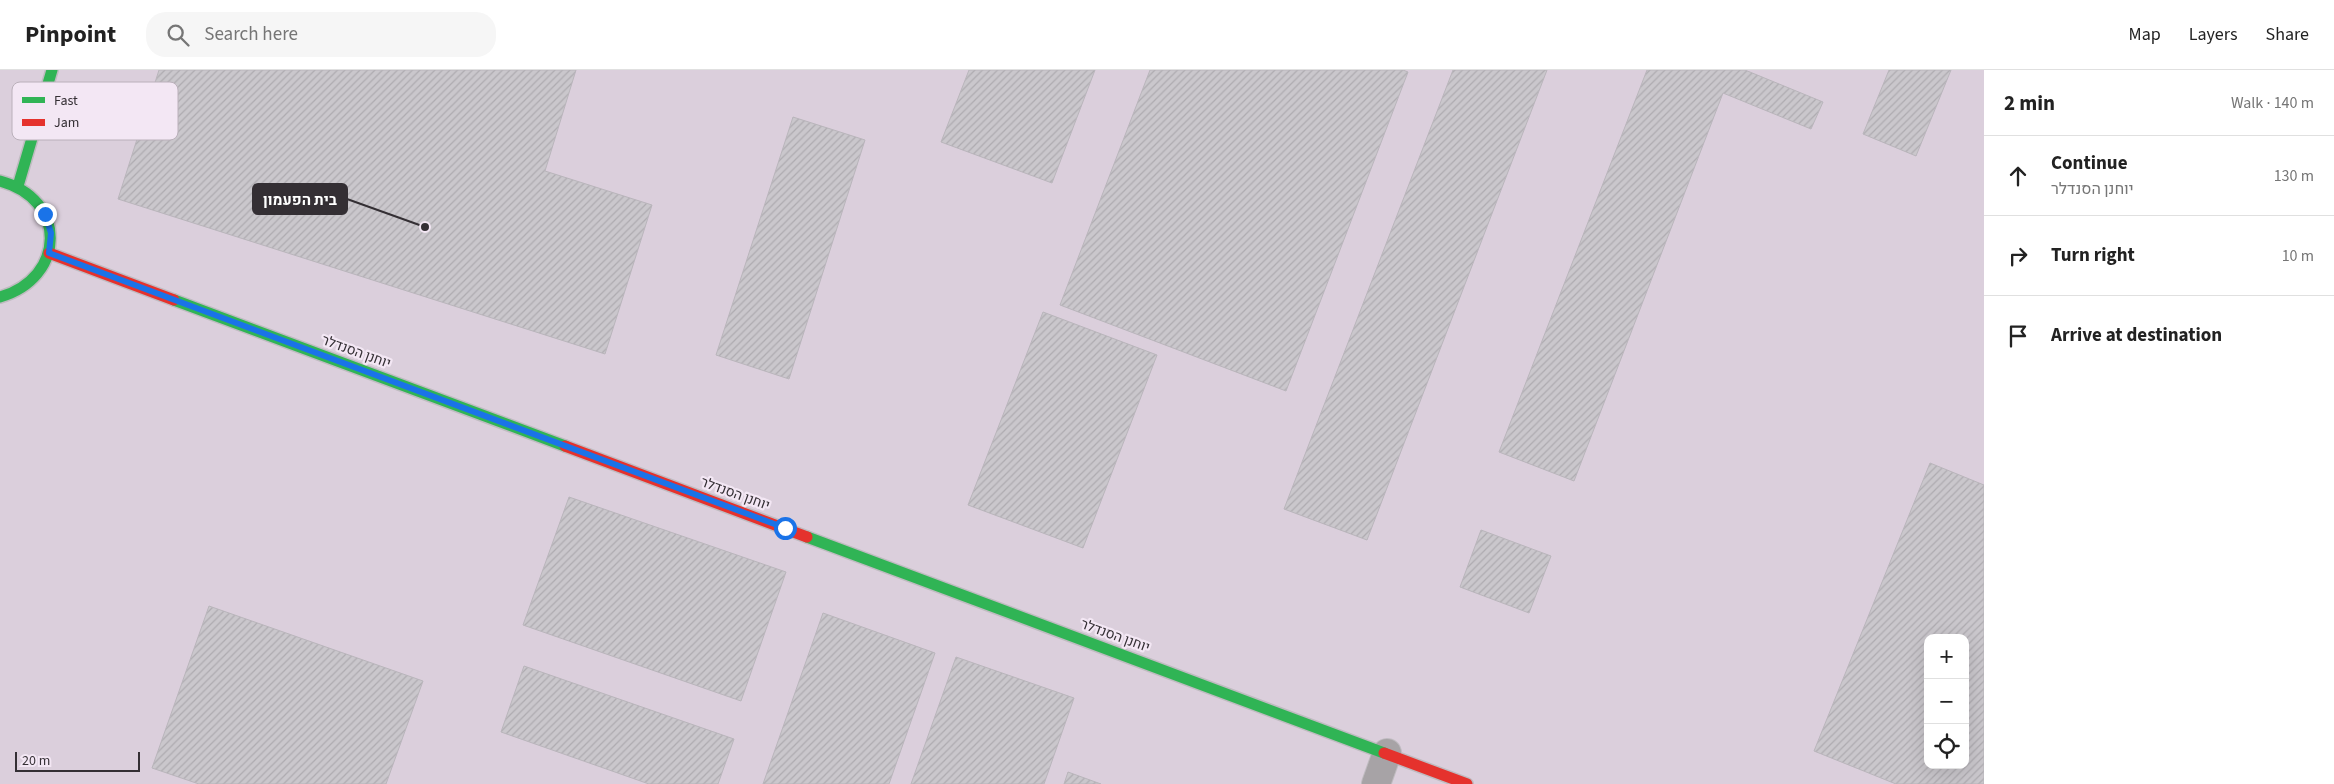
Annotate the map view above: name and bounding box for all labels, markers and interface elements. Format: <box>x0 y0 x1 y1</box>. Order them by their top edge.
search box <box>146 12 496 57</box>
text: Pinpoint <box>25 17 116 52</box>
icon: search <box>164 21 192 49</box>
text: Search here <box>204 21 298 48</box>
text: Map <box>2129 22 2161 47</box>
text: Layers <box>2189 22 2238 47</box>
text: Share <box>2266 22 2309 47</box>
legend <box>12 82 178 140</box>
text: 2 min <box>2004 88 2055 118</box>
text: Fast <box>54 91 78 111</box>
text: Walk · 140 m <box>2231 92 2314 114</box>
text: Jam <box>54 113 79 133</box>
text: Continue <box>2051 150 2128 177</box>
icon: ahead <box>2004 162 2032 190</box>
text: 130 m <box>2274 165 2314 187</box>
text: יוחנן הסנדלר <box>2051 178 2134 200</box>
callout: בית הפעמון <box>253 184 347 214</box>
text: בית הפעמון <box>263 190 337 211</box>
route end <box>34 203 57 226</box>
icon: right <box>2004 242 2032 270</box>
text: Turn right <box>2051 242 2135 269</box>
text: 10 m <box>2282 245 2314 267</box>
icon: arrive <box>2004 322 2032 350</box>
text: Arrive at destination <box>2051 322 2222 349</box>
street label: יוחנן הסנדלר <box>319 330 393 374</box>
street label: יוחנן הסנדלר <box>698 472 772 516</box>
route start <box>774 517 797 540</box>
street label: יוחנן הסנדלר <box>1078 614 1152 658</box>
map controls <box>1924 634 1969 769</box>
button: + <box>1924 634 1969 679</box>
button: − <box>1924 679 1969 724</box>
button: locate <box>1924 724 1969 769</box>
scale bar <box>15 749 140 772</box>
text: 20 m <box>22 751 50 771</box>

